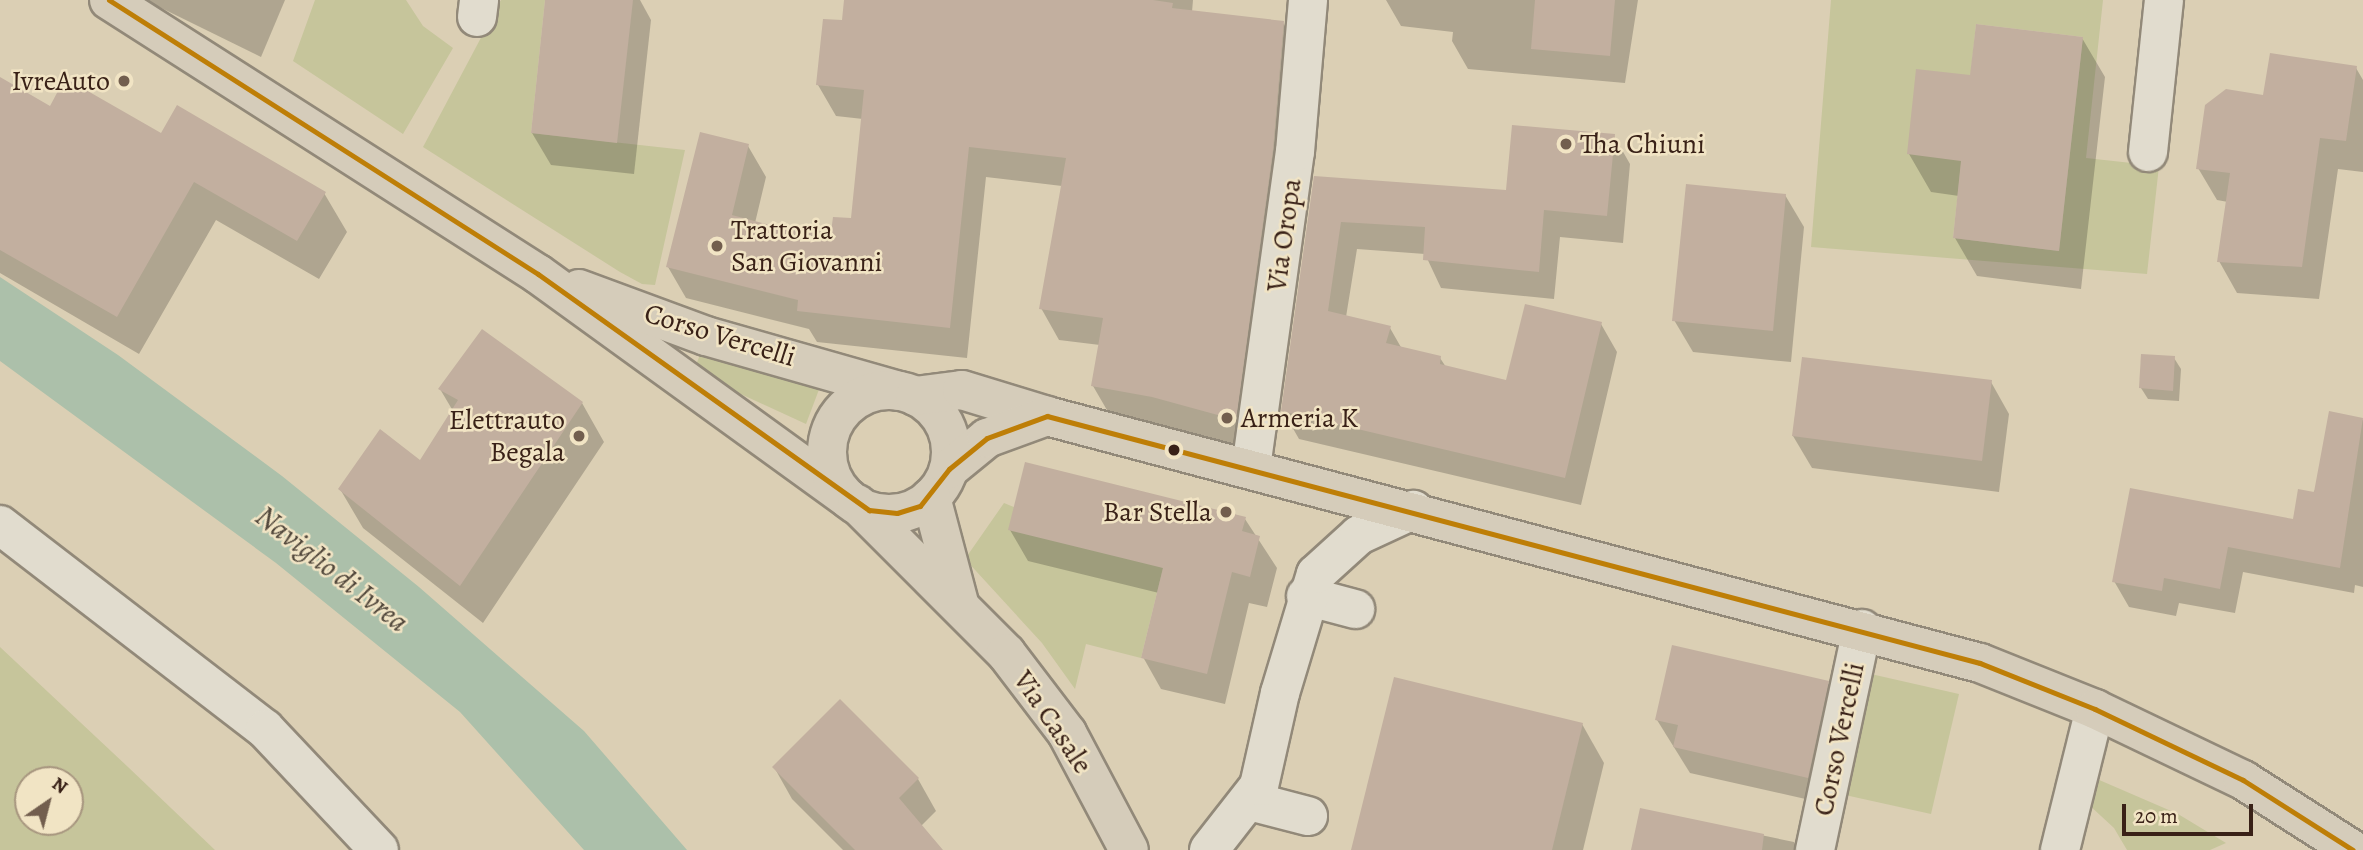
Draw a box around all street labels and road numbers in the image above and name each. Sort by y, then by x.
street label: Via Oropa [1259,176,1309,294]
street label: Corso Vercelli [641,296,799,374]
street label: Corso Vercelli [1806,659,1872,819]
street label: Via Casale [1006,664,1100,780]

